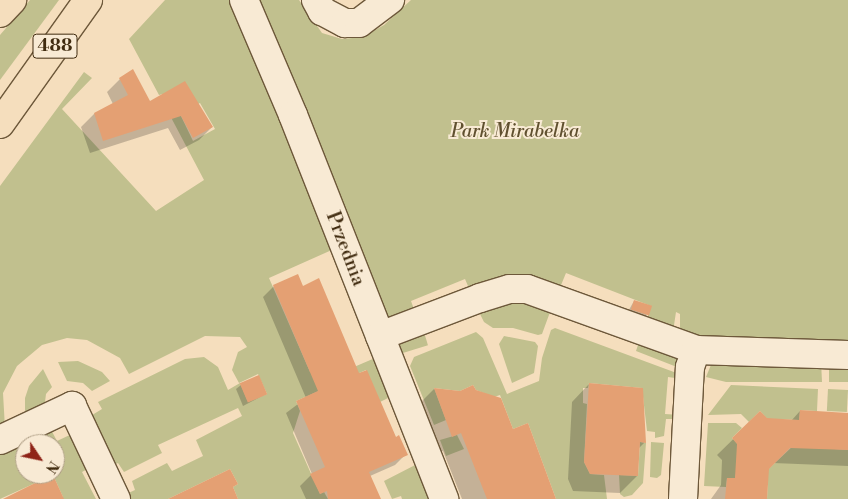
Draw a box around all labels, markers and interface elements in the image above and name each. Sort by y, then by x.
road number: 488 [32,30,78,61]
park label: Park Mirabelka [451,121,579,143]
street label: Przednia [320,209,370,289]
north arrow [15,434,65,484]
text: N [41,457,62,476]

